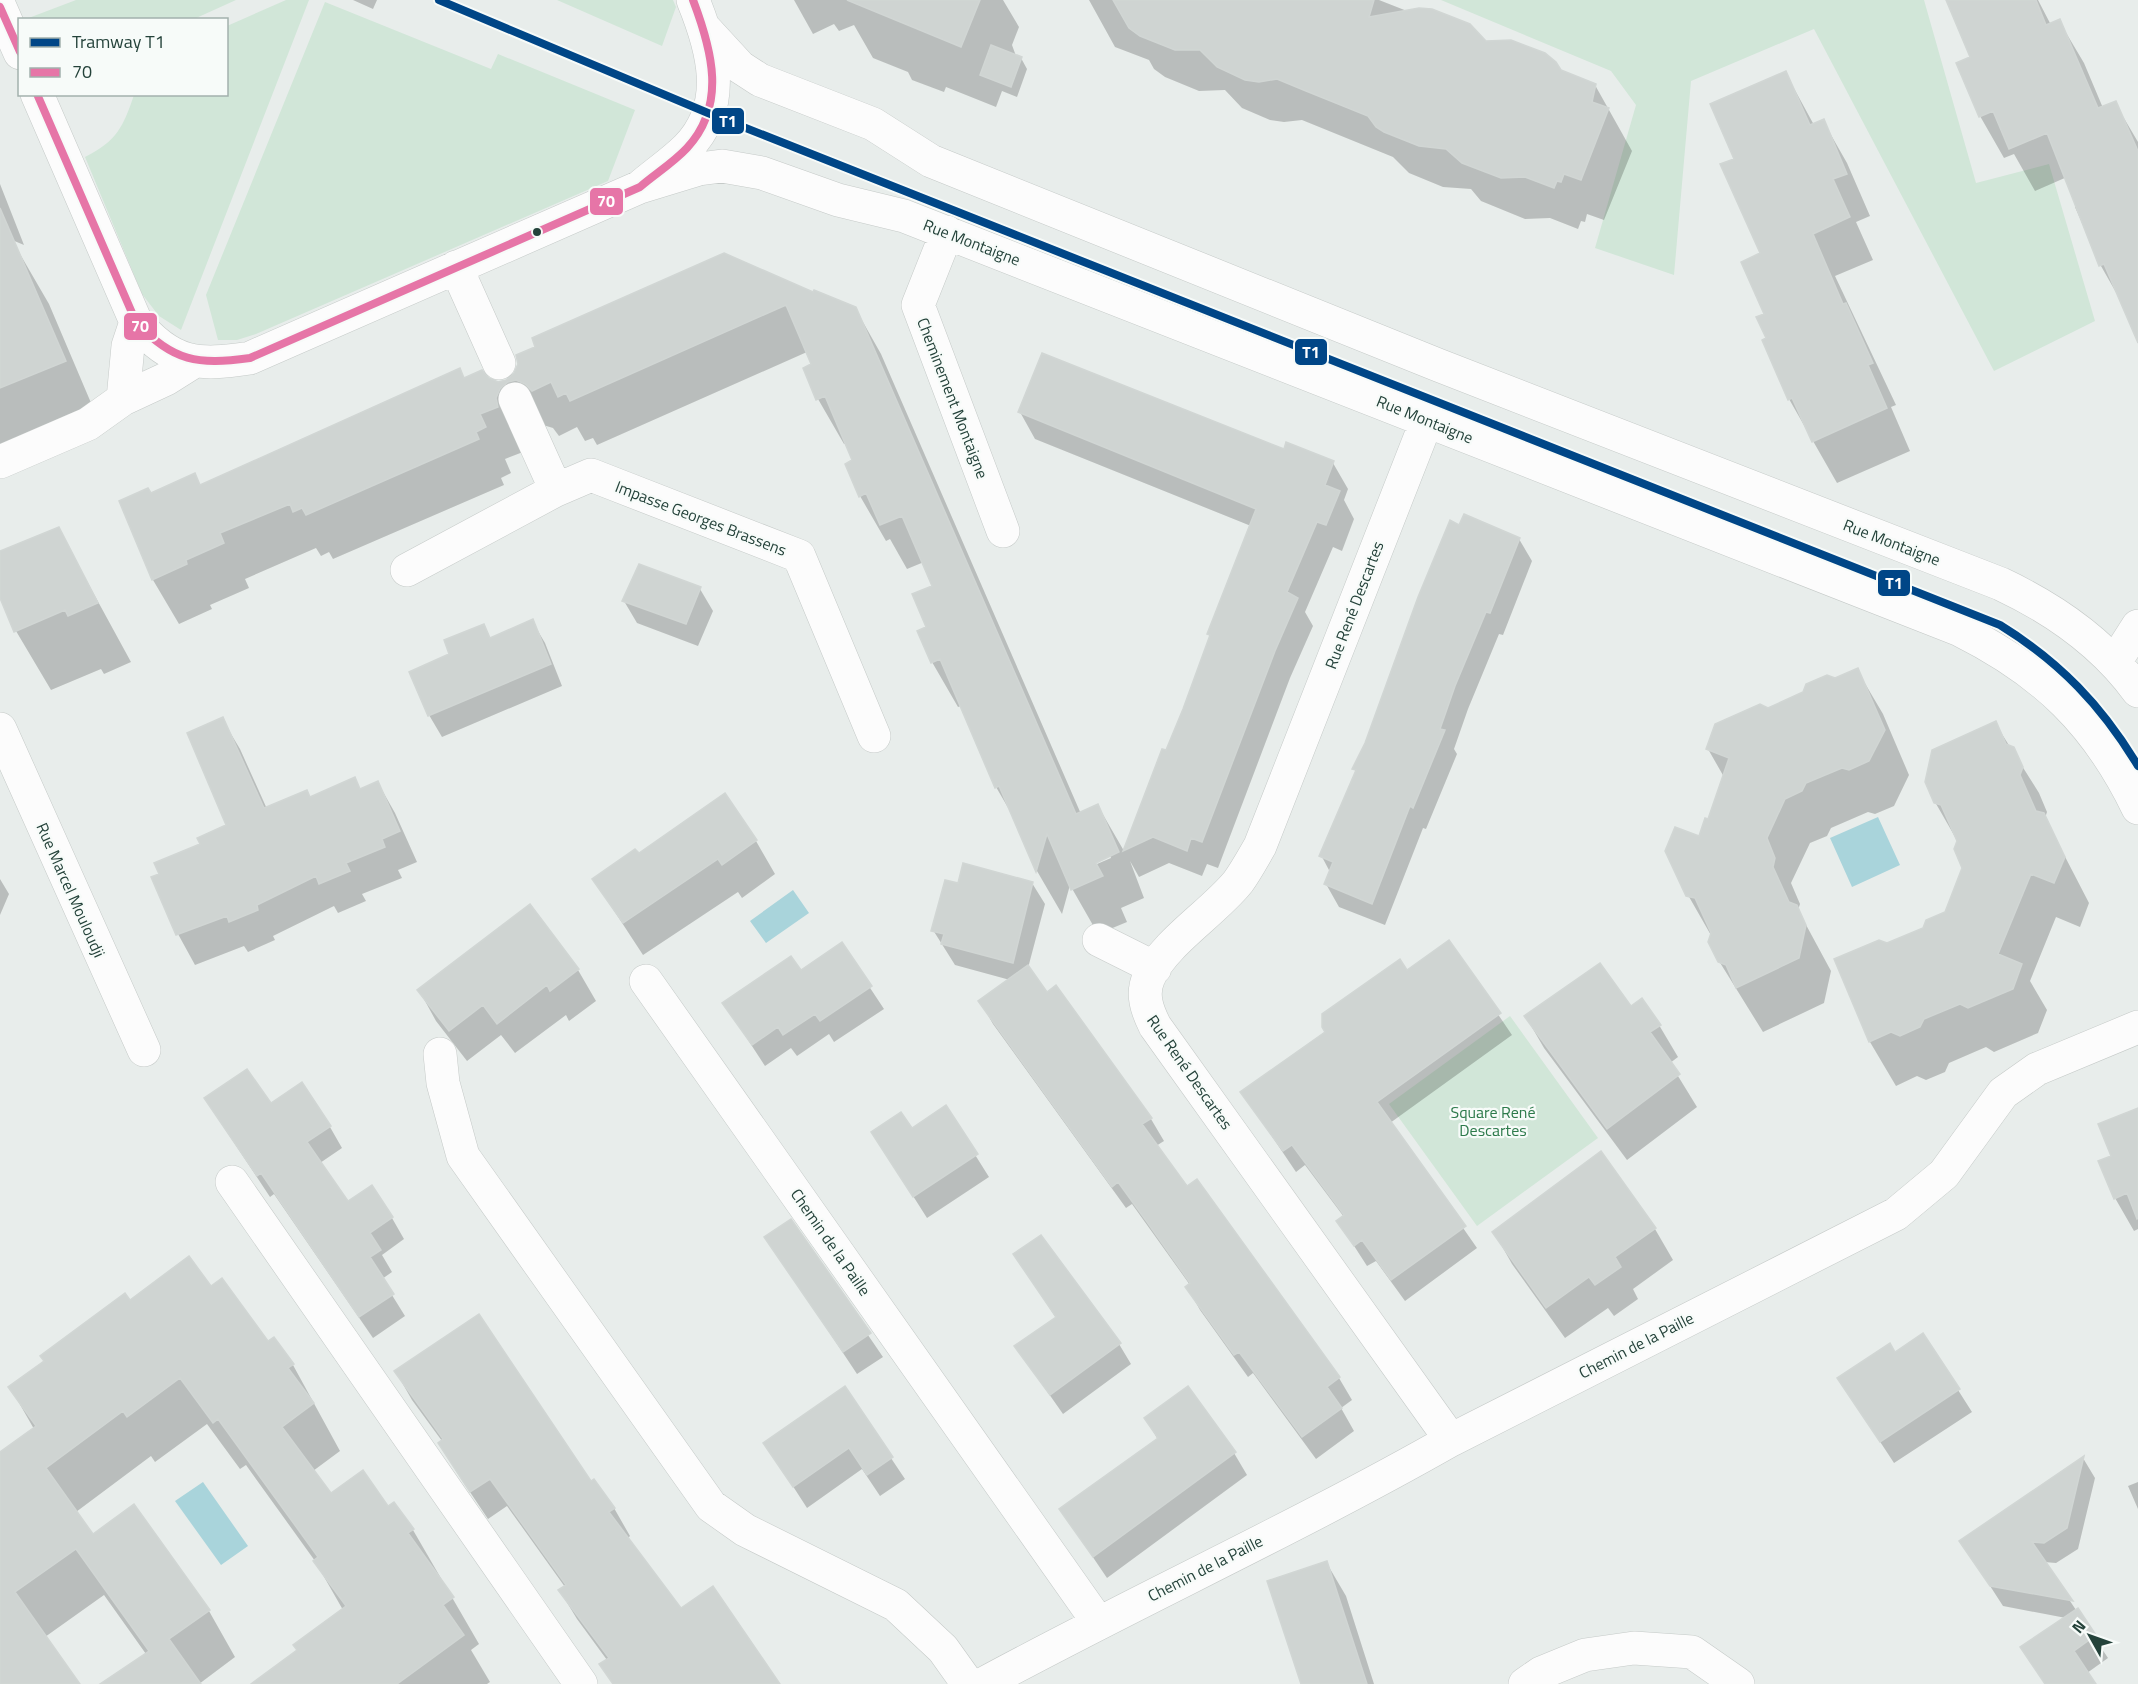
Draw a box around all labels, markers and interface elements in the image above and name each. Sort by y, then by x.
legend [18,18,228,96]
text: Tramway T1 [72,28,165,55]
text: 70 [72,58,92,85]
line badge: T1 [711,107,745,135]
text: T1 [719,109,737,133]
line badge: 70 [589,187,624,216]
text: 70 [597,189,615,213]
street label: Rue Montaigne [920,212,1024,272]
unlabelled marker [531,226,543,238]
line badge: 70 [123,312,158,341]
text: 70 [131,314,149,338]
street label: Cheminement Montaigne [911,314,995,482]
line badge: T1 [1294,338,1328,366]
text: T1 [1302,340,1320,364]
street label: Rue Montaigne [1373,389,1477,449]
street label: Impasse Georges Brassens [612,474,790,562]
street label: Rue Montaigne [1840,512,1944,572]
street label: Rue René Descartes [1319,537,1389,673]
line badge: T1 [1877,569,1911,597]
text: T1 [1885,571,1903,595]
street label: Rue Marcel Mouloudji [30,819,112,961]
street label: Rue René Descartes [1141,1010,1239,1134]
park label: Square René Descartes [1450,1100,1536,1142]
street label: Chemin de la Paille [785,1183,877,1301]
street label: Chemin de la Paille [1574,1306,1698,1384]
street label: Chemin de la Paille [1143,1529,1267,1607]
north arrow [2060,1606,2120,1666]
text: N [2066,1614,2091,1638]

